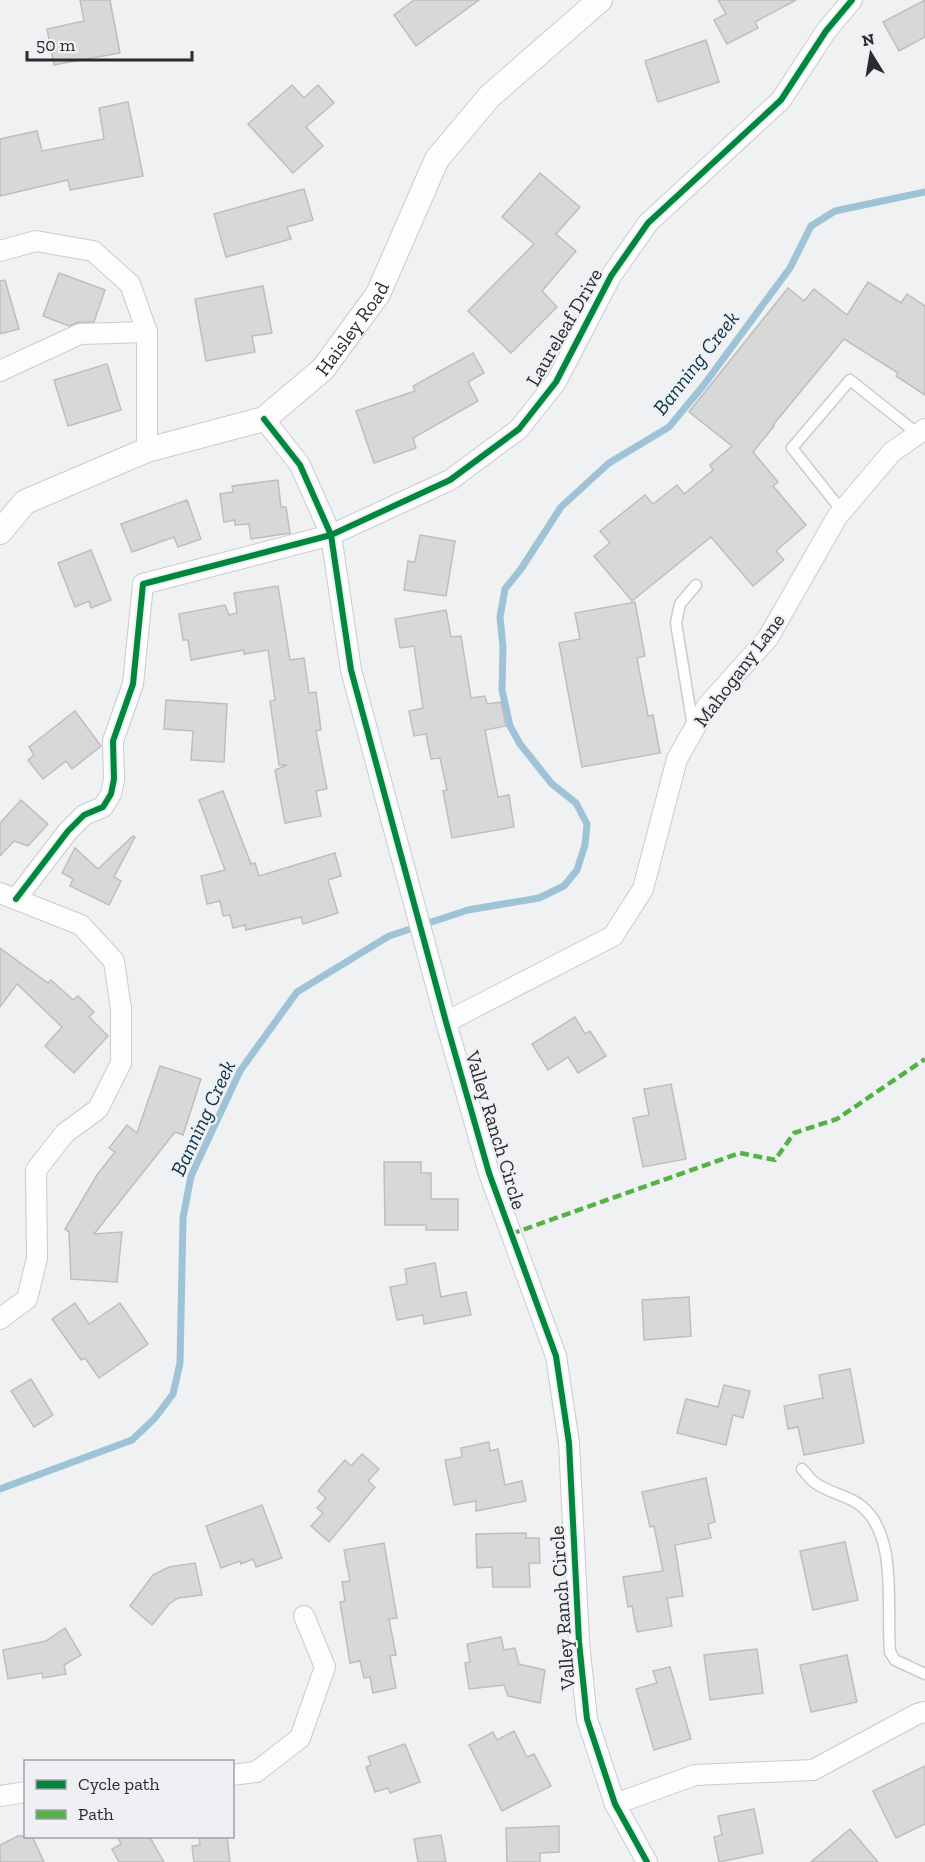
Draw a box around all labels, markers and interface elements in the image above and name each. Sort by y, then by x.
scale bar [27,24,192,62]
north arrow [841,24,901,84]
text: N [860,29,876,50]
text: 50 m [36,34,76,56]
street label: Laureleaf Drive [521,264,607,390]
street label: Haisley Road [310,278,394,380]
water label: Banning Creek [647,306,744,420]
street label: Mahogany Lane [689,609,789,731]
street label: Valley Ranch Circle [460,1047,532,1212]
water label: Banning Creek [165,1056,240,1180]
street label: Valley Ranch Circle [544,1525,580,1692]
legend [24,1760,234,1838]
text: Cycle path [78,1773,160,1795]
text: Path [78,1803,114,1825]

